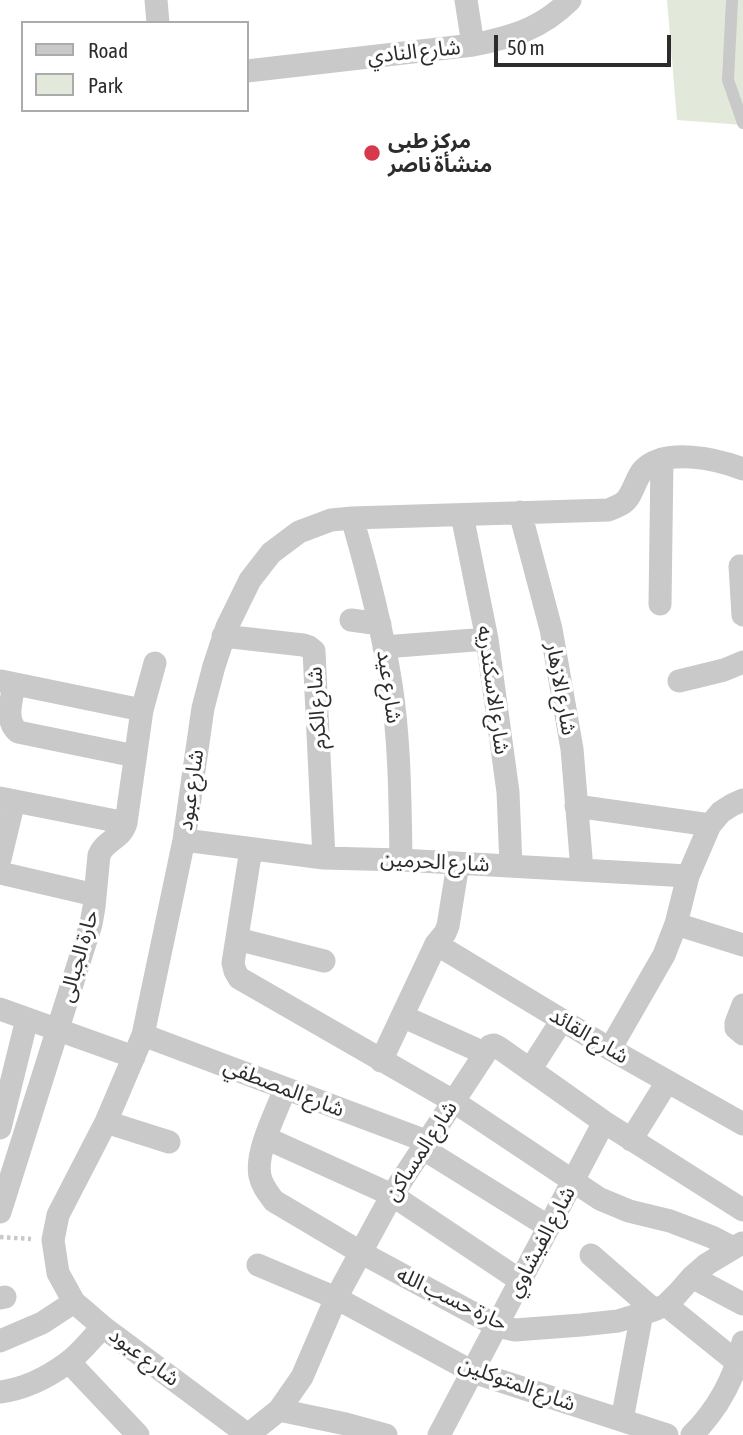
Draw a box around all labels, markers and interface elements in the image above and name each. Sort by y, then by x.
legend [21,21,248,112]
scale bar [498,21,675,65]
street label: شارع النادي [366,35,462,69]
text: 50 m [507,35,545,59]
text: Road [88,38,128,62]
text: Park [88,73,123,97]
place label: مركز طبى منشأة ناصر [388,128,492,178]
marker: مركز طبى منشأة ناصر [362,143,382,163]
street label: شارع الاسكندريه [471,624,515,756]
street label: شارع الازهار [540,641,582,737]
street label: شارع عيد [371,649,407,725]
street label: شارع الكرم [302,666,332,750]
street label: شارع عبود [173,748,209,832]
street label: شارع الحرمين [380,847,490,877]
street label: حارة الجبالى [54,907,104,1005]
street label: شارع القائد [545,1003,633,1069]
street label: شارع المصطفي [220,1053,348,1123]
street label: شارع المساكن [379,1096,463,1206]
street label: شارع الفيشاوي [501,1182,581,1302]
street label: حارة حسب الله [393,1261,511,1337]
street label: شارع عبود [104,1322,184,1392]
street label: شارع المتوكلين [455,1351,579,1417]

